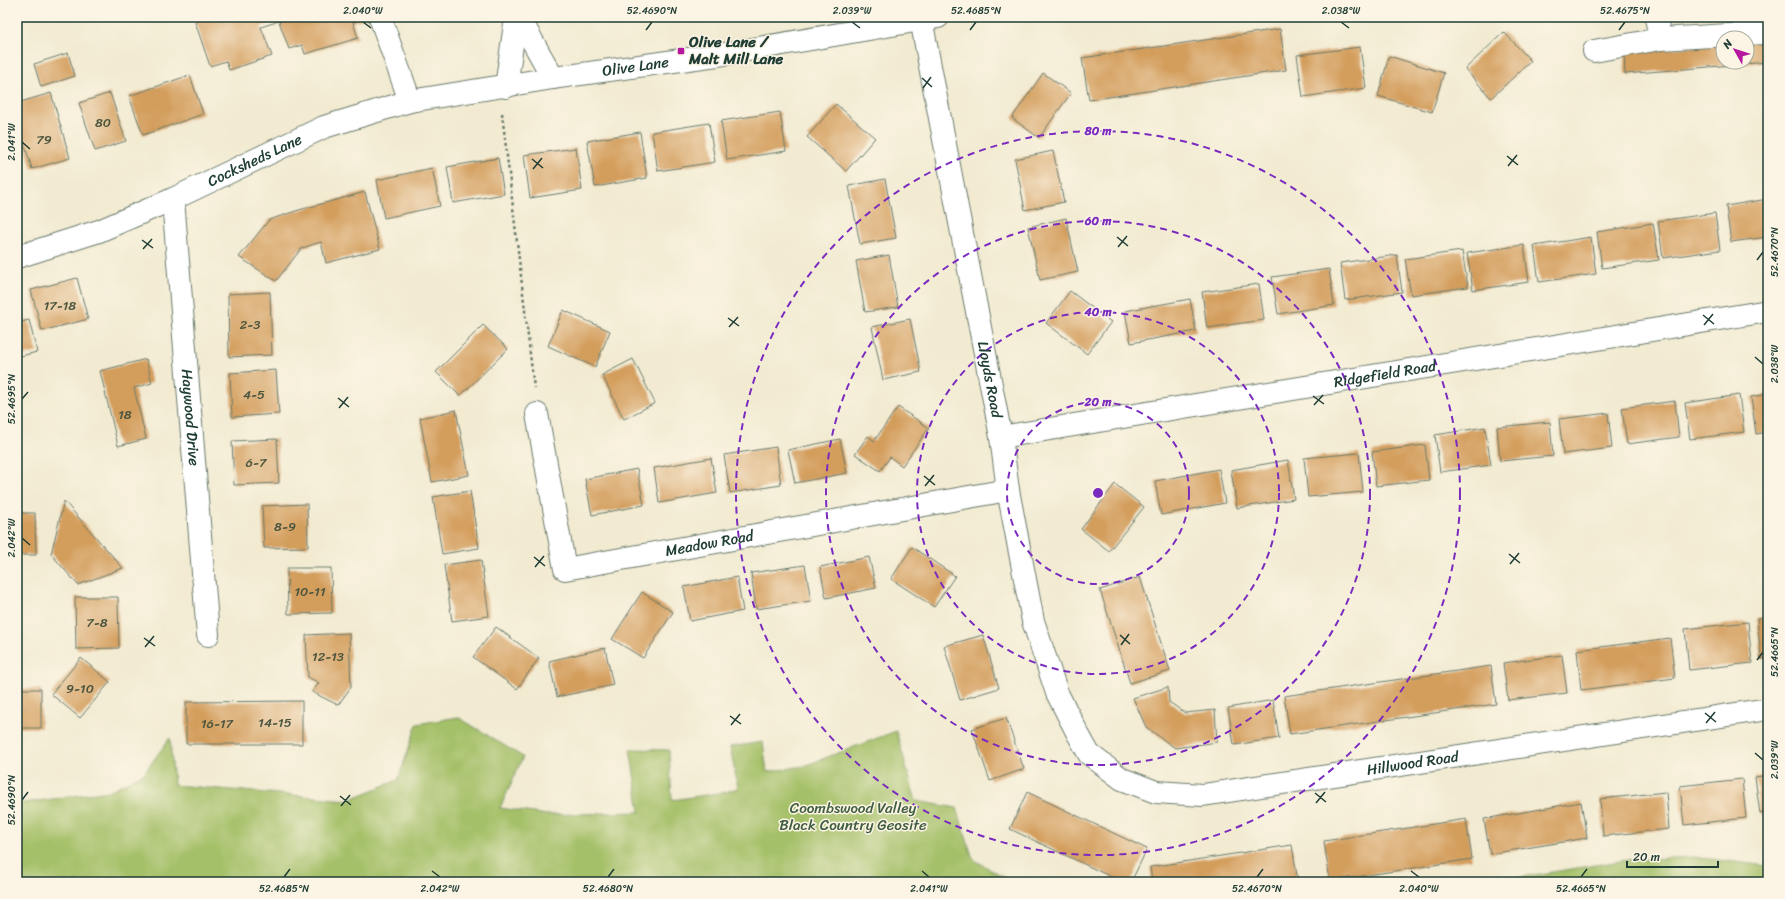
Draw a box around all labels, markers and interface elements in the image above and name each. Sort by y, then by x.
text: 2.040°W [343,2,383,20]
text: 52.4690°N [627,2,677,20]
text: 2.039°W [833,2,872,20]
text: 52.4685°N [951,2,1001,20]
text: 2.038°W [1322,2,1361,20]
text: 52.4675°N [1600,2,1650,20]
place label: Olive Lane / Malt Mill Lane [688,29,783,72]
north arrow [1715,30,1755,70]
text: N [1717,35,1738,54]
marker: Olive Lane / Malt Mill Lane [676,46,686,56]
street label: Olive Lane [601,49,671,84]
house number: 80 [95,111,111,134]
text: 80 m [1083,120,1112,142]
text: 2.041°W [3,123,21,161]
street label: Cocksheds Lane [203,126,307,194]
house number: 79 [36,128,52,151]
text: 60 m [1084,210,1112,232]
text: 52.4670°N [1766,227,1784,277]
house number: 17-18 [44,294,76,317]
text: 40 m [1083,301,1112,323]
house number: 2-3 [240,313,260,336]
street label: Lloyds Road [970,339,1010,421]
text: 2.038°W [1766,344,1784,383]
street label: Ridgefield Road [1332,353,1439,395]
street label: Haywood Drive [174,368,207,467]
text: 52.4695°N [3,374,21,424]
house number: 4-5 [243,383,265,406]
text: 20 m [1084,391,1112,413]
house number: 18 [118,403,132,426]
house number: 6-7 [246,451,268,474]
centre of rings [1091,486,1105,500]
house number: 8-9 [274,515,296,538]
text: 2.042°W [3,518,21,558]
street label: Meadow Road [663,522,757,564]
house number: 10-11 [295,580,326,603]
house number: 7-8 [86,611,108,634]
text: 52.4665°N [1766,627,1784,677]
house number: 12-13 [312,645,344,668]
house number: 9-10 [66,677,94,700]
house number: 14-15 [258,711,292,734]
house number: 16-17 [201,712,235,735]
text: 2.039°W [1766,740,1784,779]
street label: Hillwood Road [1365,743,1461,783]
text: 52.4690°N [3,775,21,825]
park label: Coombswood Valley Black Country Geosite [779,795,927,838]
scale bar [1627,843,1718,869]
text: 20 m [1633,846,1660,868]
text: 52.4685°N [259,880,309,898]
text: 2.042°W [420,880,460,898]
text: 52.4680°N [583,880,633,898]
text: 2.041°W [910,880,948,898]
text: 52.4670°N [1232,880,1282,898]
text: 2.040°W [1399,880,1439,898]
text: 52.4665°N [1556,880,1606,898]

